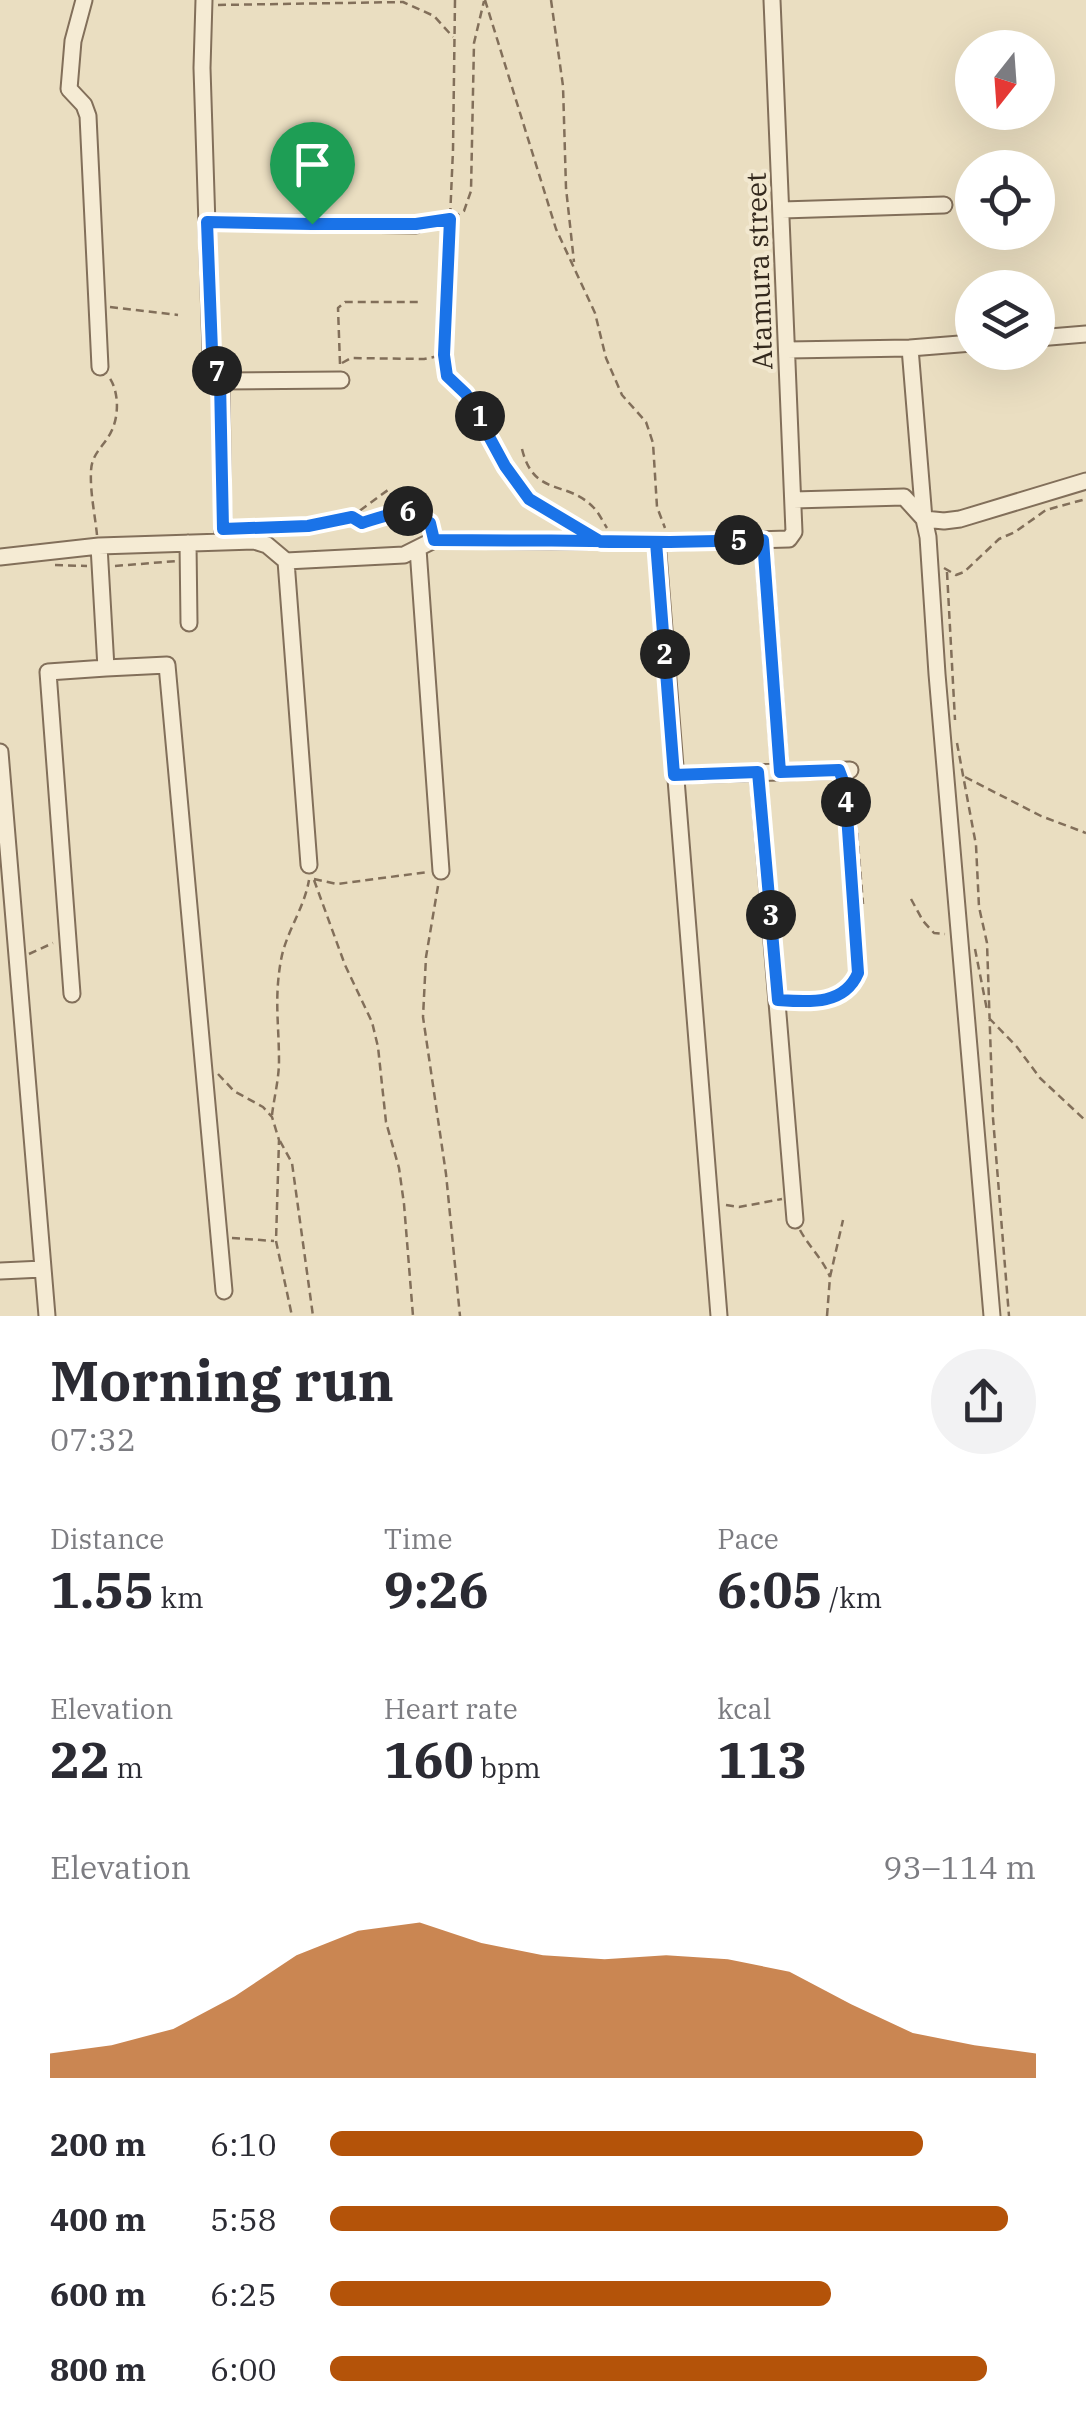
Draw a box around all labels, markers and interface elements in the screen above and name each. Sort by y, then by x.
north arrow [955,30,1055,130]
map controls [955,30,1055,370]
pin [270,122,355,225]
icon: arrive [285,137,340,192]
button: locate [955,150,1055,250]
street label: Atamura street [737,171,780,371]
button: layers [955,270,1055,370]
pin: 7 [192,346,242,396]
text: 7 [209,352,225,389]
pin: 1 [455,391,505,441]
text: 1 [472,397,488,434]
pin: 6 [383,486,433,536]
text: 6 [400,492,416,529]
pin: 5 [714,515,764,565]
text: 5 [731,521,747,558]
pin: 2 [640,629,690,679]
text: 2 [657,635,673,672]
pin: 4 [821,777,871,827]
text: 4 [838,783,854,820]
pin: 3 [746,890,796,940]
text: 3 [763,896,779,933]
text: Morning run [50,1345,394,1416]
button: share [931,1349,1036,1454]
text: 07:32 [50,1418,136,1460]
text: Distance [50,1520,164,1557]
text: Time [384,1520,452,1557]
text: Pace [717,1520,779,1557]
text: 1.55 [50,1557,154,1622]
text: 9:26 [384,1557,489,1622]
text: 6:05 [717,1557,822,1622]
text: km [154,1579,204,1616]
text: /km [822,1579,882,1616]
text: Elevation [50,1690,173,1727]
text: Heart rate [384,1690,518,1727]
text: kcal [717,1690,771,1727]
text: 22 [50,1727,110,1792]
text: 160 [384,1727,474,1792]
text: 113 [717,1727,807,1792]
text: m [110,1749,143,1786]
text: bpm [474,1749,541,1786]
text: Elevation [50,1846,191,1888]
text: 93–114 m [883,1846,1036,1888]
text: 200 m [50,2123,146,2165]
text: 6:10 [210,2123,277,2165]
text: 400 m [50,2198,146,2240]
text: 5:58 [210,2198,277,2240]
text: 600 m [50,2273,146,2315]
text: 6:25 [210,2273,277,2315]
text: 800 m [50,2348,146,2390]
text: 6:00 [210,2348,277,2390]

